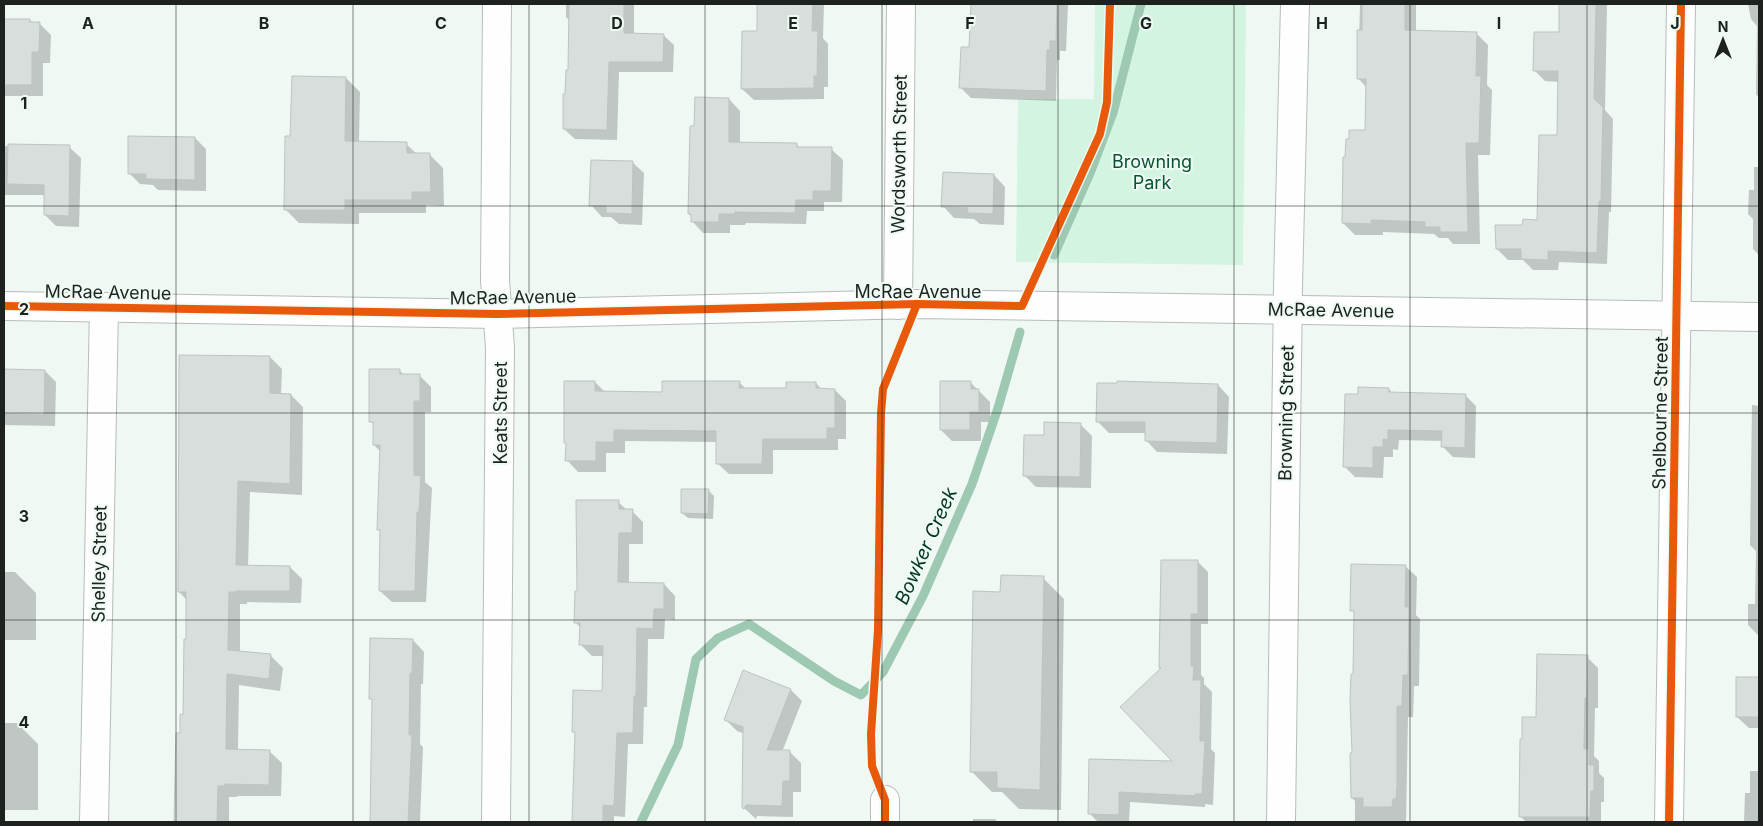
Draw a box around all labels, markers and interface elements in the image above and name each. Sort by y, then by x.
text: A [82,13,94,33]
text: B [259,13,269,33]
text: C [435,13,447,33]
text: D [611,13,623,33]
text: E [788,13,798,33]
text: F [965,13,975,33]
text: G [1140,13,1152,33]
text: H [1316,13,1328,33]
text: I [1497,13,1501,33]
text: J [1670,13,1680,33]
north arrow [1698,15,1748,65]
text: N [1718,18,1728,35]
street label: Wordsworth Street [887,74,911,234]
text: 1 [21,93,27,113]
park label: Browning Park [1112,151,1192,193]
street label: McRae Avenue [44,280,172,304]
street label: McRae Avenue [855,281,981,302]
street label: McRae Avenue [449,285,577,309]
street label: McRae Avenue [1267,298,1395,322]
text: 2 [19,299,29,319]
street label: Shelbourne Street [1648,336,1672,490]
street label: Browning Street [1274,345,1298,481]
street label: Keats Street [490,361,511,465]
water label: Bowker Creek [890,483,962,608]
street label: Shelley Street [87,505,111,623]
text: 3 [19,506,29,526]
text: 4 [19,712,30,732]

